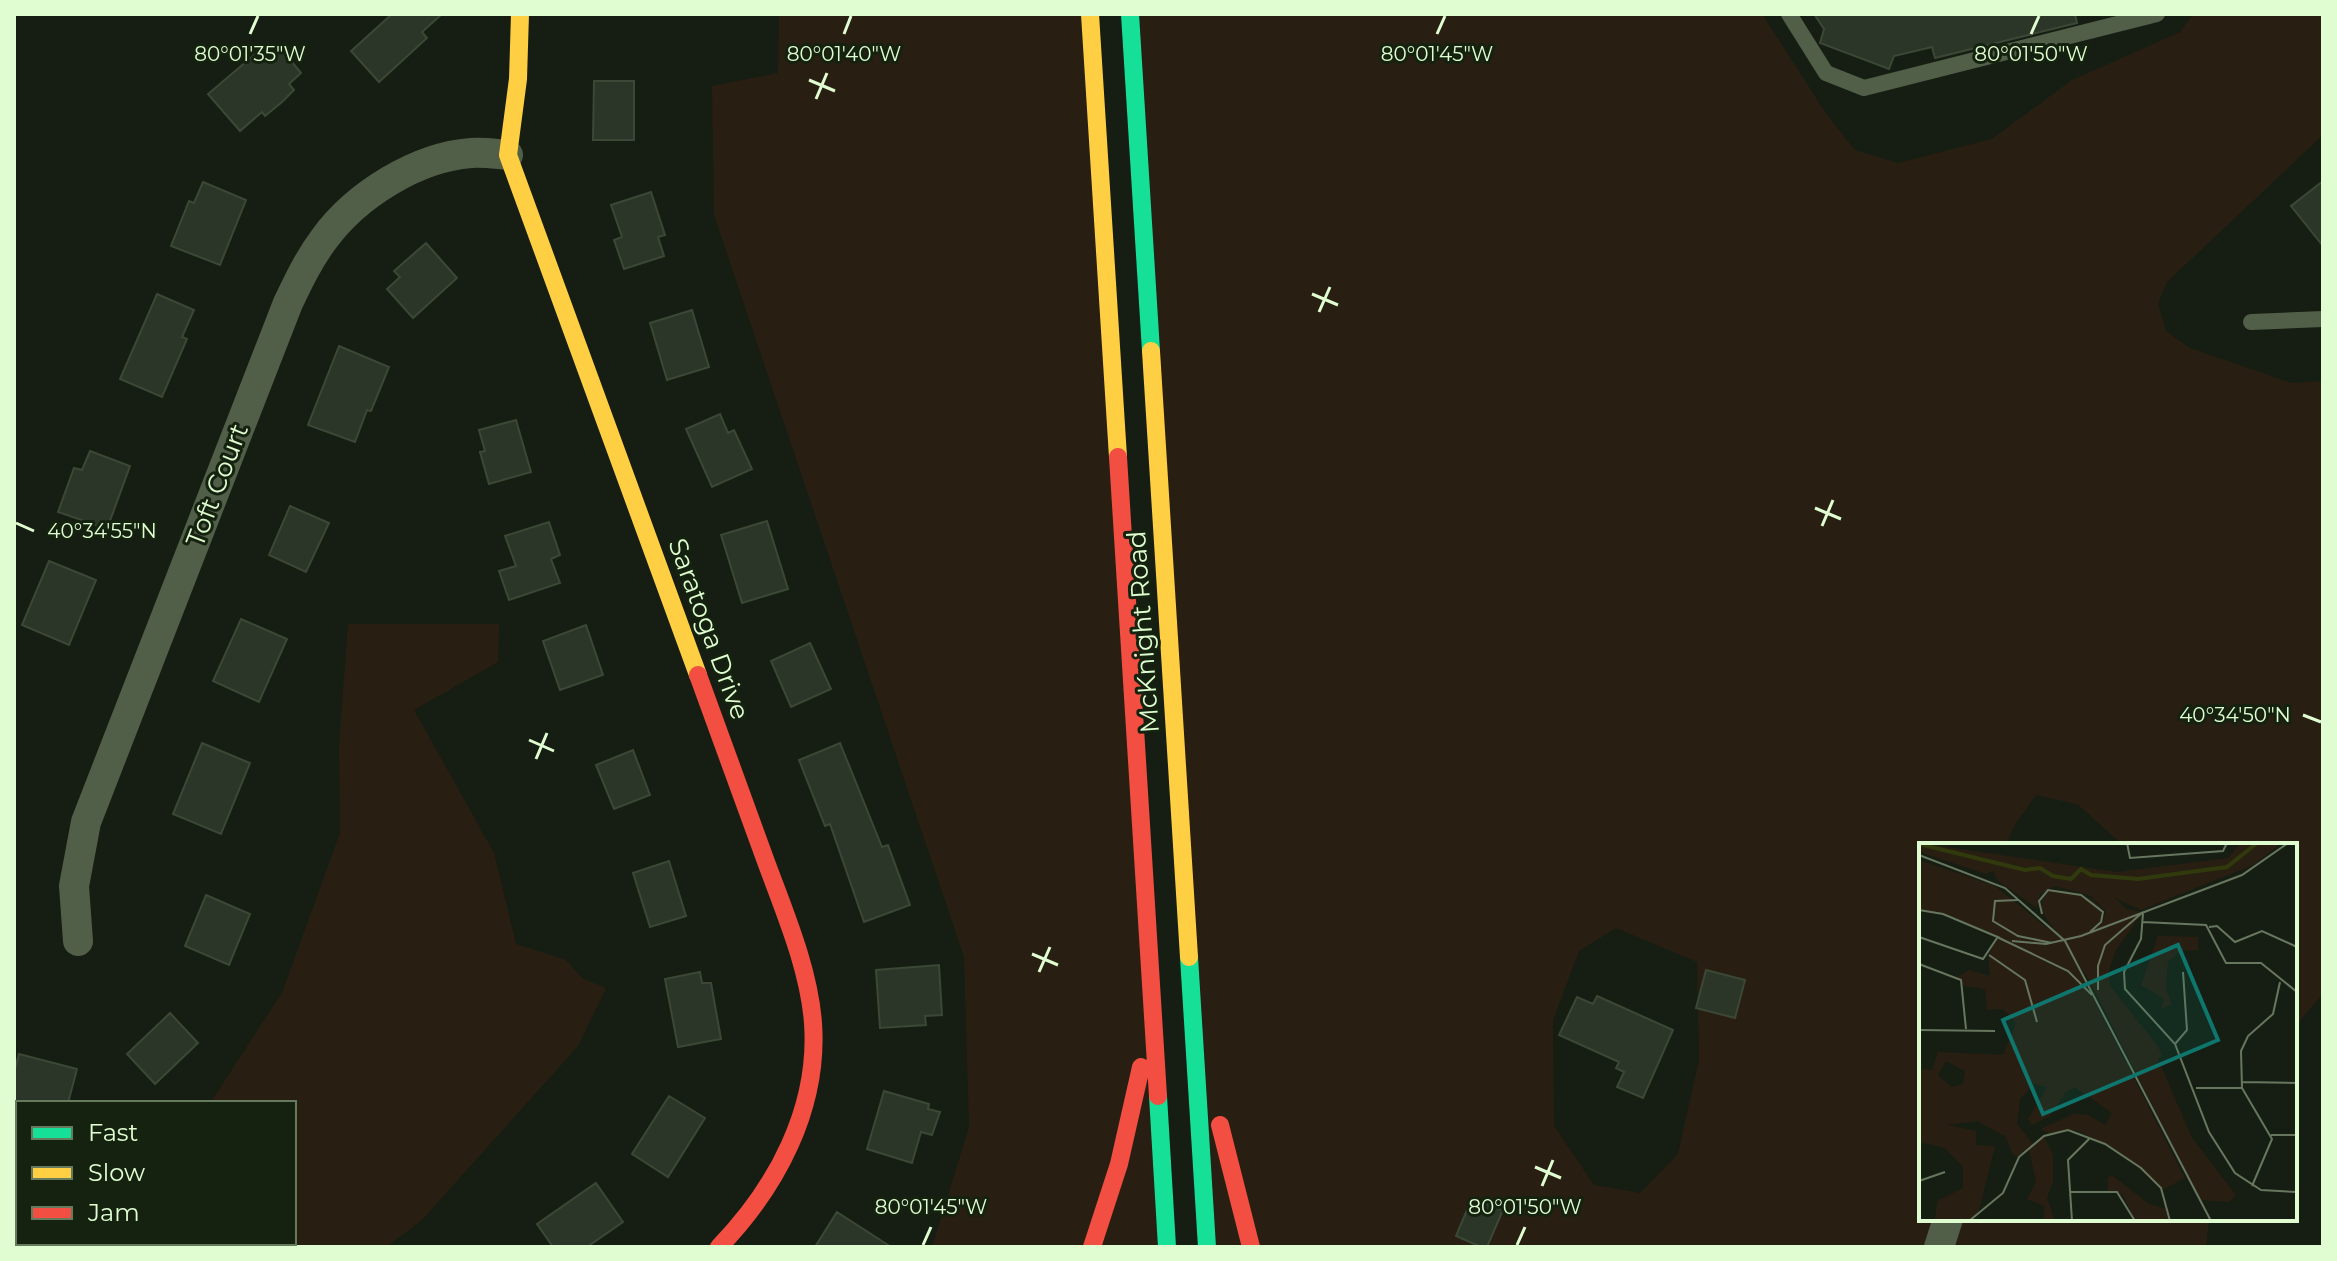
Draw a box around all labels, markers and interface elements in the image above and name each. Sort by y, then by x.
text: 80°01'35"W [194,42,306,66]
text: 80°01'40"W [787,42,901,66]
text: 80°01'45"W [1381,42,1493,66]
text: 80°01'50"W [1974,42,2088,66]
street label: Toft Court [179,419,255,551]
text: 40°34'55"N [47,519,157,543]
street label: McKnight Road [1120,530,1166,734]
street label: Saratoga Drive [661,534,757,724]
text: 40°34'50"N [2179,703,2291,727]
inset map [1919,843,2297,1221]
legend [16,1101,296,1245]
text: Fast [88,1118,139,1147]
text: Slow [88,1158,145,1187]
text: 80°01'45"W [875,1195,987,1219]
text: 80°01'50"W [1468,1195,1582,1219]
text: Jam [87,1198,140,1227]

